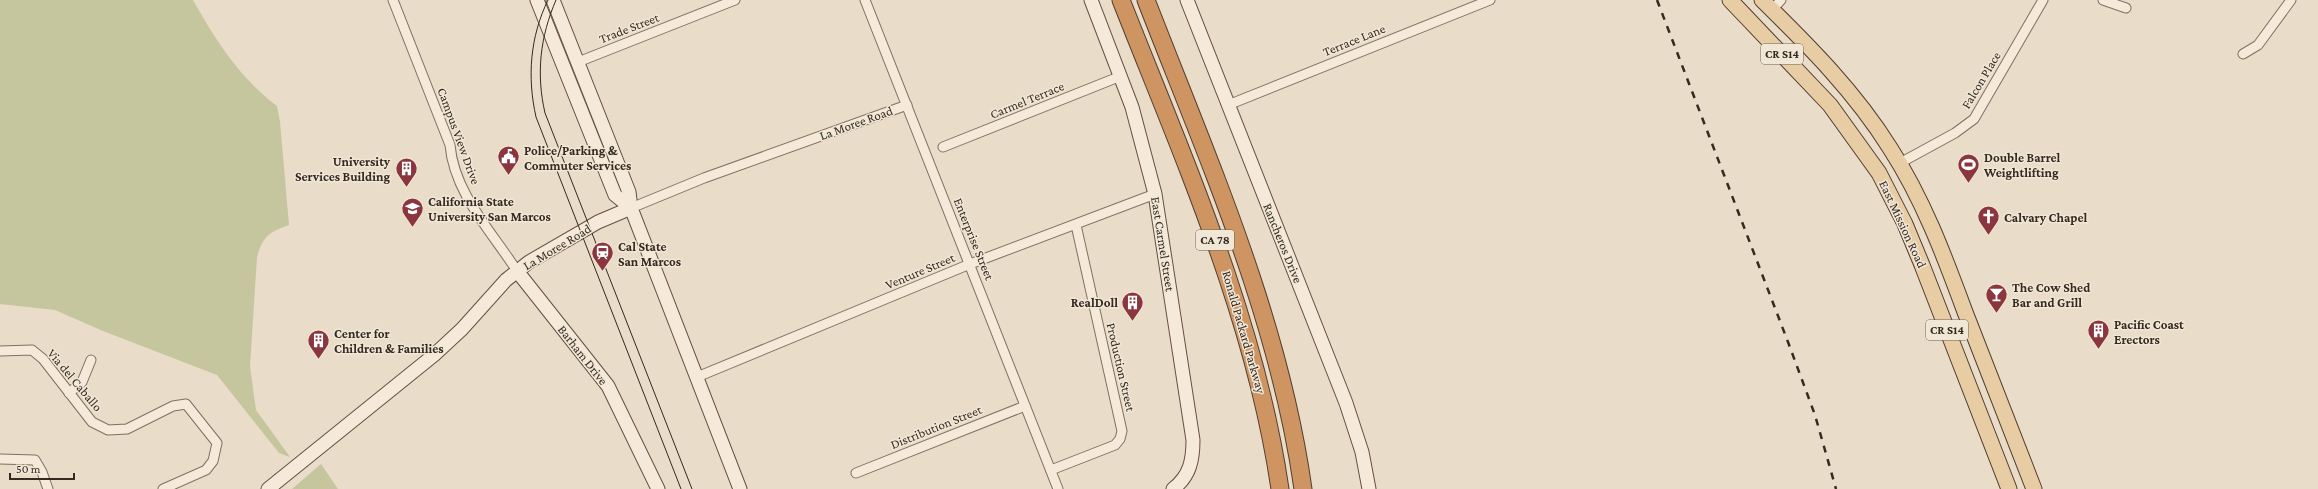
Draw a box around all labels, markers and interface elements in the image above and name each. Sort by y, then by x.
street label: Trade Street [597,9,662,46]
street label: Terrace Lane [1321,21,1388,59]
road number: CR S14 [1761,44,1803,64]
street label: Falcon Place [1958,49,2004,111]
street label: Carmel Terrace [988,78,1067,122]
street label: Campus View Drive [435,86,484,187]
street label: La Moree Road [817,103,895,143]
place label: Police/Parking & Commuter Services [524,143,631,173]
public building icon: Police/Parking & Commuter Services [495,144,521,177]
place label: Double Barrel Weightlifting [1983,150,2061,180]
sports icon: Double Barrel Weightlifting [1955,151,1981,184]
place label: University Services Building [295,154,391,184]
building icon: University Services Building [393,155,419,188]
street label: East Mission Road [1876,178,1930,270]
place label: California State University San Marcos [428,194,551,224]
school or university icon: California State University San Marcos [400,195,426,228]
street label: Enterprise Street [951,196,998,283]
street label: East Carmel Street [1148,196,1178,293]
street label: Rancheros Drive [1260,201,1306,285]
church icon: Calvary Chapel [1975,204,2001,237]
place label: Calvary Chapel [2004,210,2087,225]
street label: La Moree Road [520,221,594,273]
road number: CA 78 [1196,230,1234,250]
place label: Cal State San Marcos [618,239,681,269]
station icon: Cal State San Marcos [589,240,615,273]
street label: Venture Street [883,249,957,292]
street label: Ronald Packard Parkway [1219,269,1269,396]
place label: The Cow Shed Bar and Grill [2012,280,2090,310]
bar icon: The Cow Shed Bar and Grill [1984,281,2010,314]
building icon: RealDoll [1120,289,1146,322]
place label: RealDoll [1071,295,1118,310]
place label: Pacific Coast Erectors [2114,317,2184,347]
building icon: Pacific Coast Erectors [2086,318,2112,351]
road number: CR S14 [1926,320,1968,340]
street label: Production Street [1104,321,1139,413]
street label: Barham Drive [555,322,611,388]
place label: Center for Children & Families [334,326,444,356]
building icon: Center for Children & Families [306,327,332,360]
street label: Via del Caballo [44,346,106,414]
street label: Distribution Street [888,402,984,452]
scale bar [10,455,74,481]
text: 50 m [16,462,41,476]

